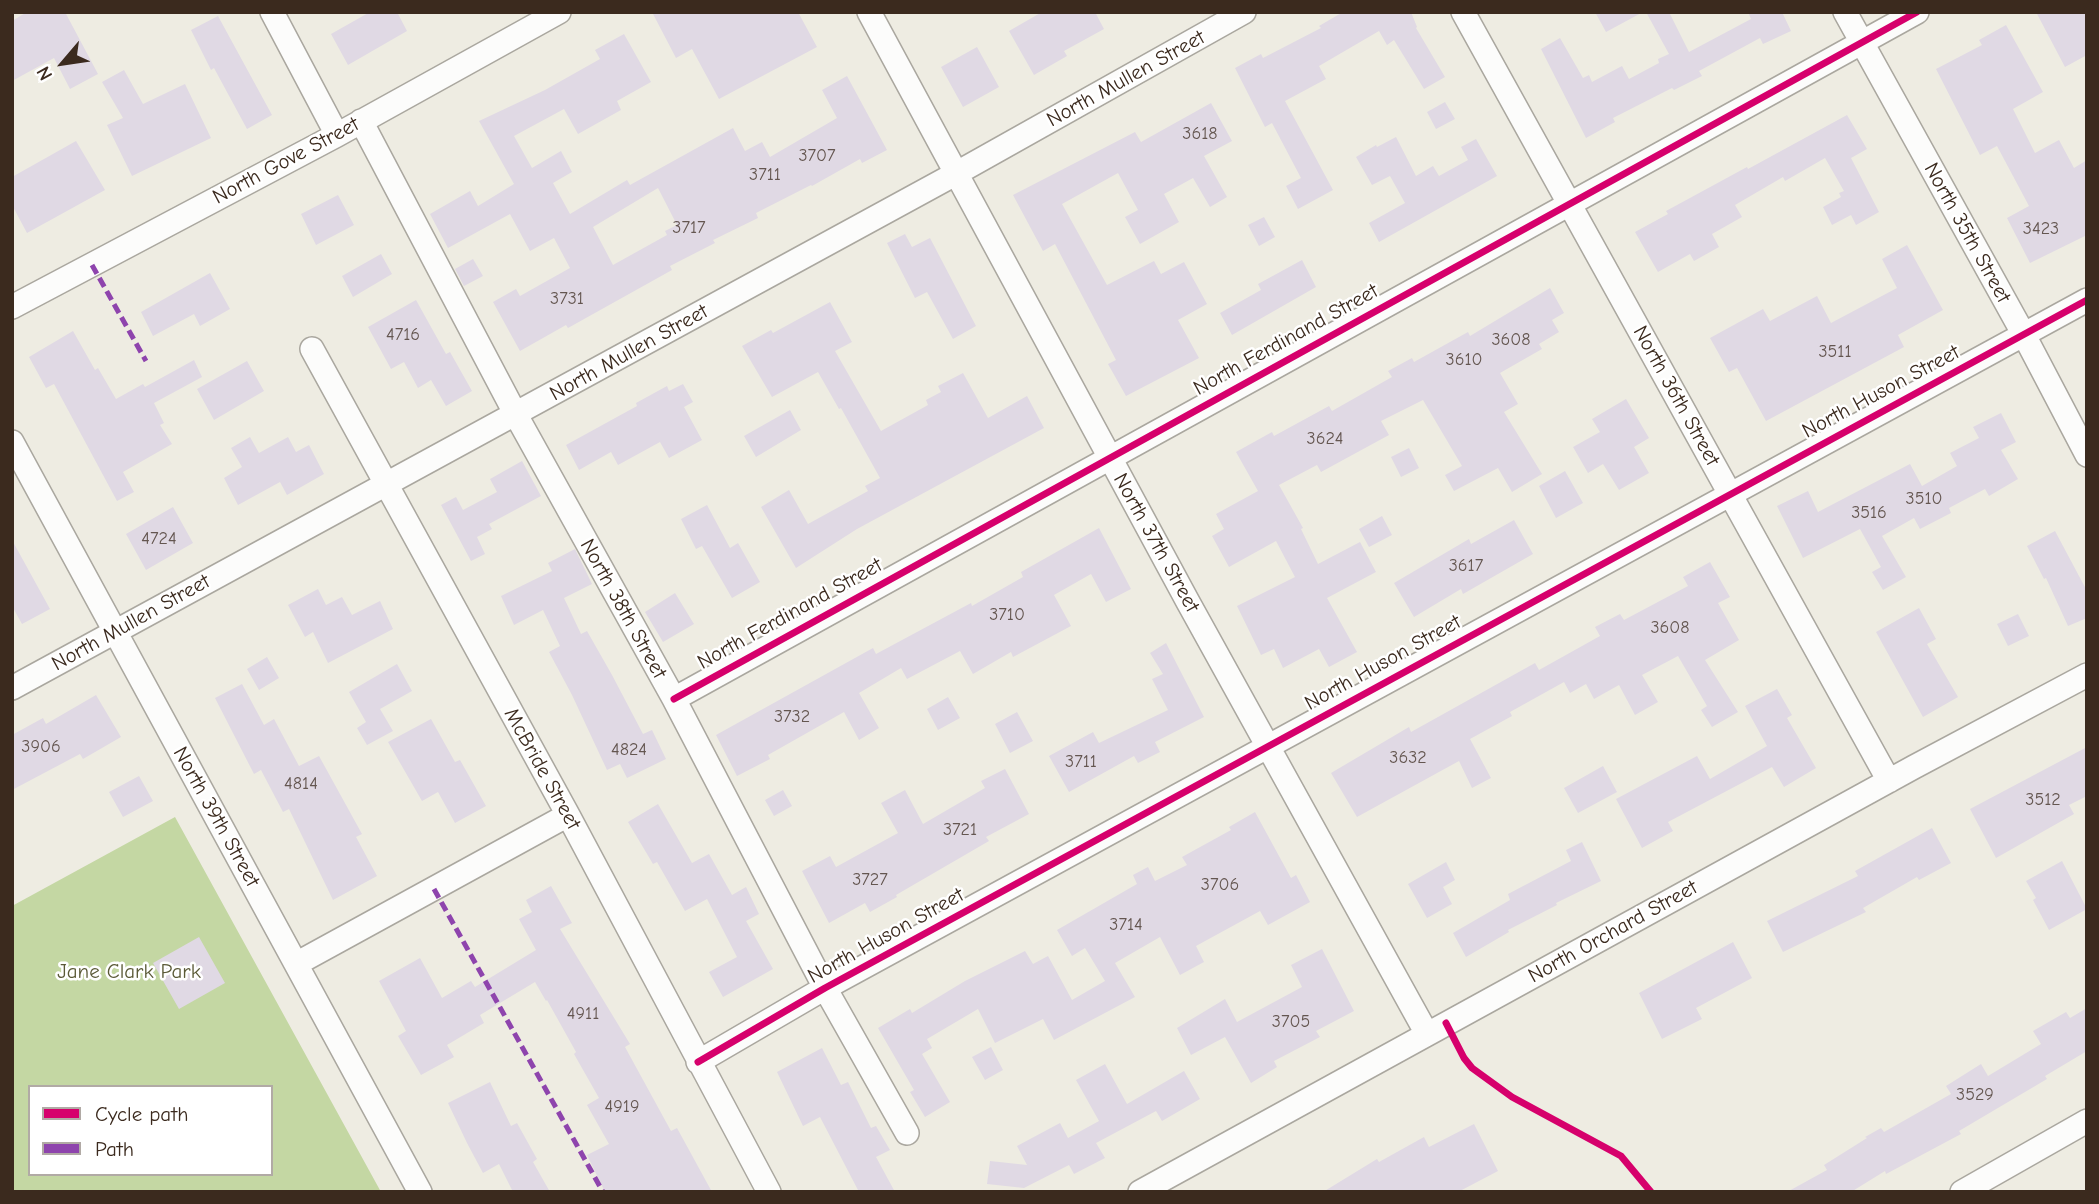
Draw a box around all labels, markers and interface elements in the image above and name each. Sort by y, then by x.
street label: North Mullen Street [1043,25,1209,133]
north arrow [28,28,98,98]
text: N [32,62,57,84]
street label: North Gove Street [209,112,363,210]
house number: 3618 [1182,123,1218,145]
house number: 3707 [798,145,836,167]
street label: North 35th Street [1918,158,2016,308]
house number: 3711 [749,164,781,186]
house number: 3717 [672,217,706,239]
house number: 3423 [2023,218,2059,240]
street label: North Ferdinand Street [1189,279,1383,401]
house number: 3731 [550,288,584,310]
street label: North Mullen Street [546,299,712,407]
street label: North 36th Street [1627,321,1725,471]
house number: 4716 [386,324,420,346]
house number: 3608 [1491,329,1531,351]
street label: North Huson Street [1798,340,1964,444]
house number: 3511 [1818,341,1852,363]
house number: 3610 [1446,349,1482,371]
house number: 3624 [1307,428,1343,450]
street label: North 37th Street [1107,469,1205,617]
house number: 3510 [1906,488,1942,510]
house number: 3516 [1851,502,1887,524]
house number: 4724 [141,528,177,550]
street label: North 38th Street [574,535,672,683]
street label: North Ferdinand Street [693,553,887,675]
house number: 3617 [1449,555,1483,577]
street label: North Mullen Street [48,569,214,677]
house number: 3710 [989,604,1025,626]
street label: North Huson Street [1301,610,1465,716]
house number: 3608 [1650,617,1690,639]
street label: McBride Street [498,704,586,834]
house number: 3732 [774,706,810,728]
house number: 3906 [21,736,61,758]
house number: 4824 [611,739,647,761]
street label: North 39th Street [167,743,265,891]
house number: 3632 [1389,747,1427,769]
house number: 3711 [1065,751,1097,773]
house number: 4814 [284,773,318,795]
house number: 3512 [2025,789,2061,811]
house number: 3721 [943,819,977,841]
house number: 3727 [852,869,888,891]
house number: 3706 [1201,874,1239,896]
street label: North Orchard Street [1524,875,1702,989]
street label: North Huson Street [804,883,968,989]
house number: 3714 [1109,914,1143,936]
park label: Jane Clark Park [57,959,201,985]
house number: 4911 [567,1003,599,1025]
house number: 3705 [1272,1011,1310,1033]
house number: 3529 [1956,1084,1994,1106]
legend [28,1085,273,1176]
house number: 4919 [605,1096,639,1118]
text: Cycle path [95,1102,188,1126]
text: Path [95,1137,134,1161]

